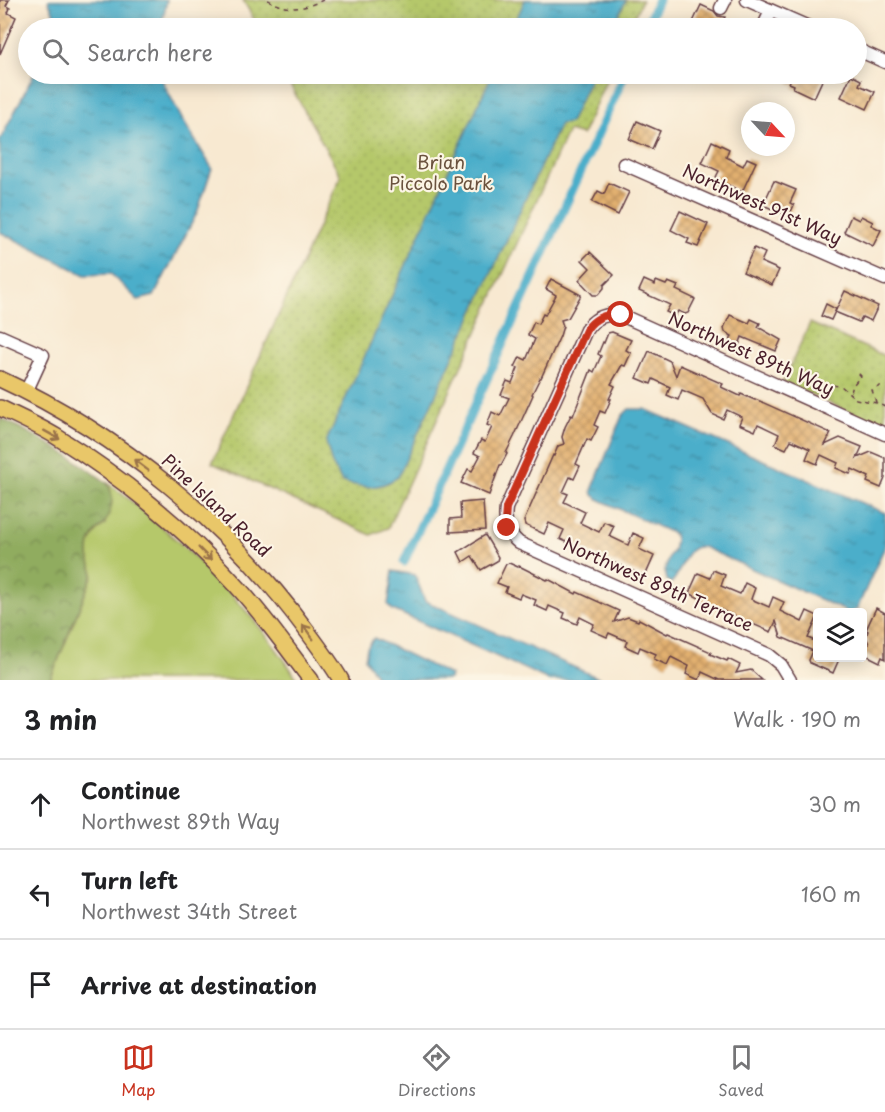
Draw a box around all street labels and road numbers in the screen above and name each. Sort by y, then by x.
street label: Northwest 91st Way [679,156,847,251]
street label: Northwest 89th Way [664,304,839,401]
street label: Pine Island Road [156,447,278,563]
street label: Northwest 89th Terrace [559,530,758,638]

